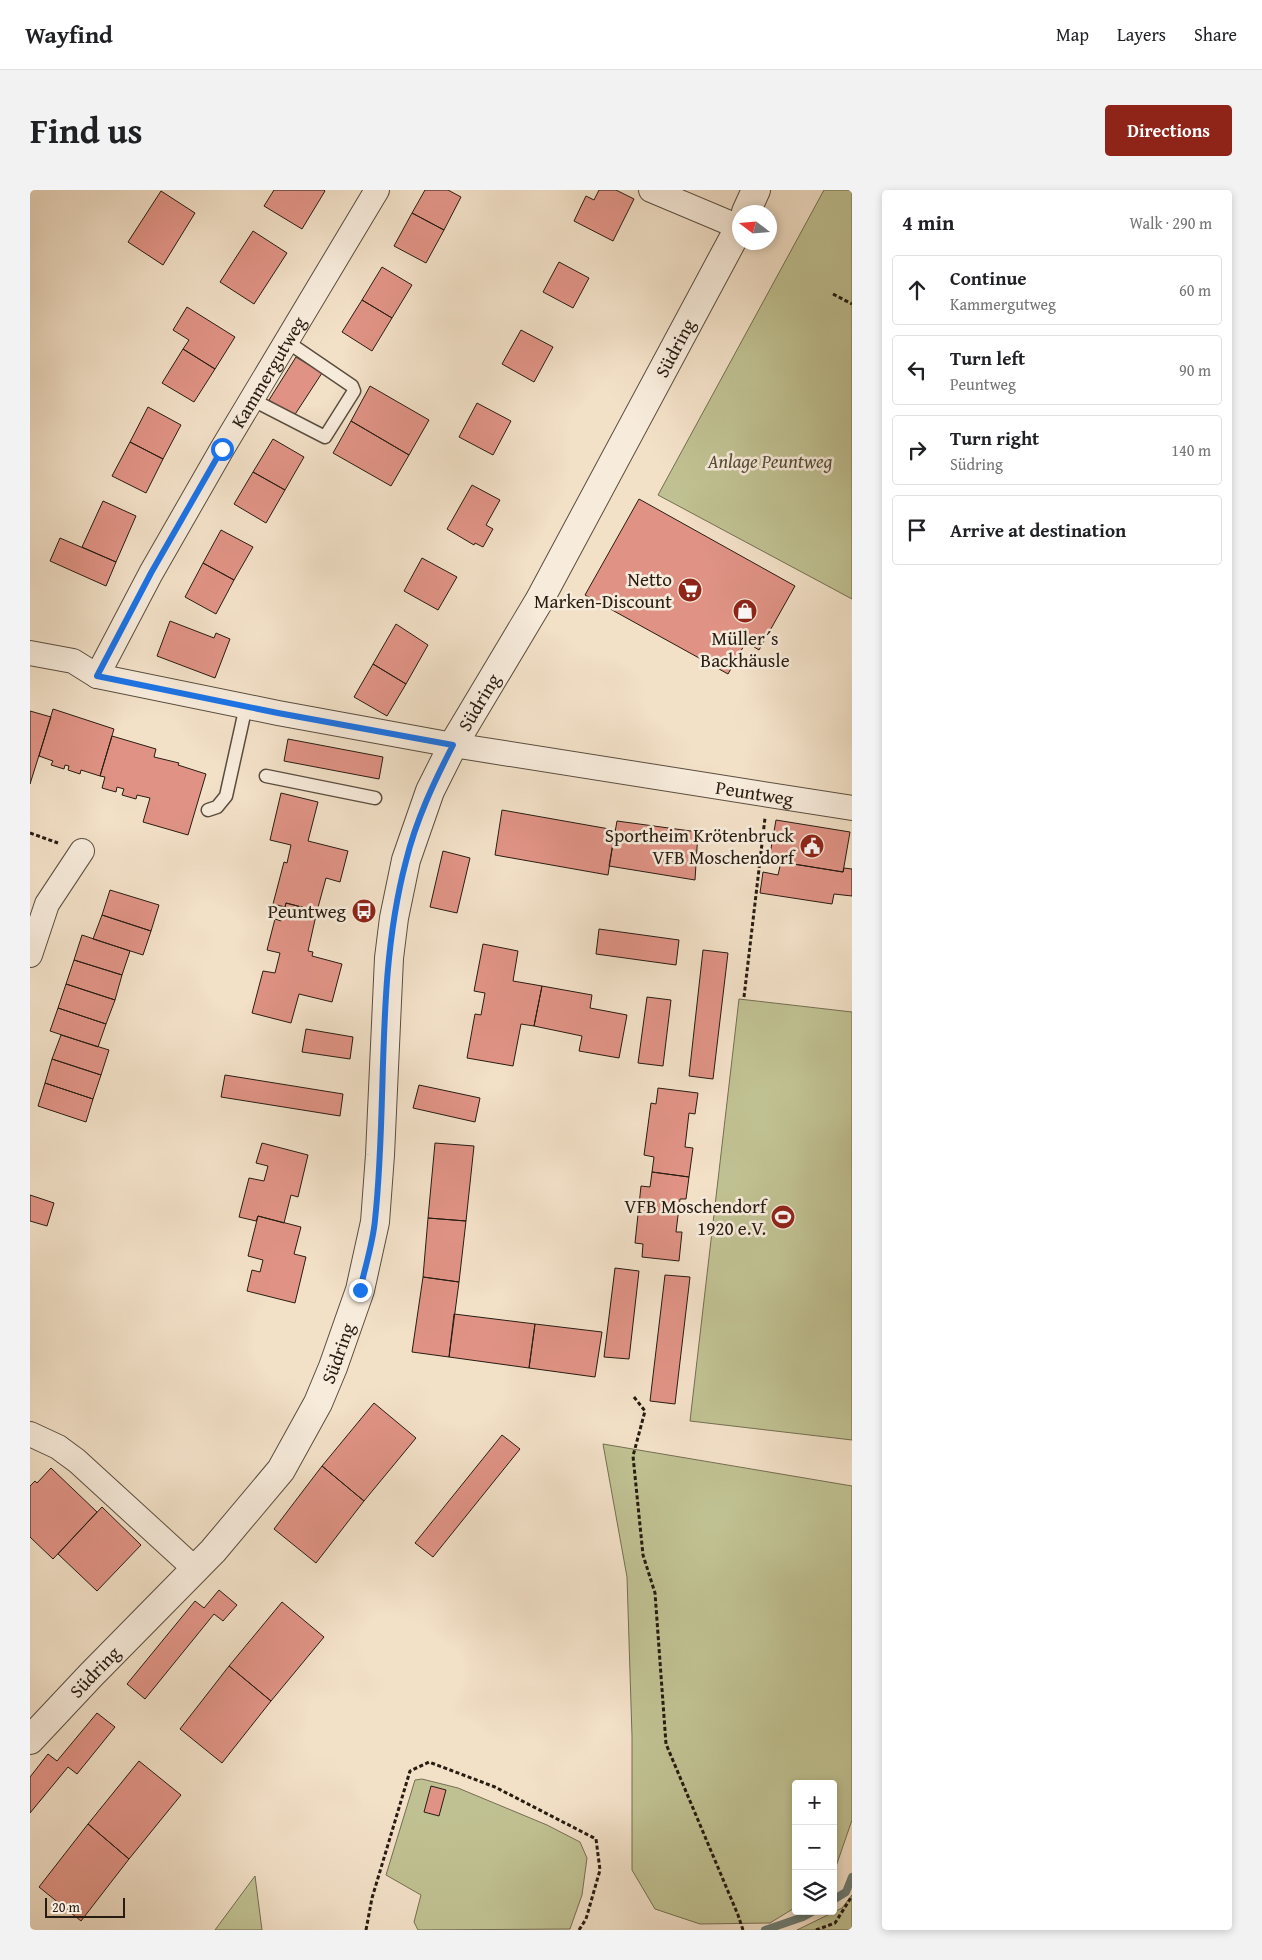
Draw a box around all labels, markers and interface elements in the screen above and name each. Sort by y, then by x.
text: Wayfind [25,17,113,52]
text: Map [1056,21,1089,48]
text: Layers [1117,21,1166,48]
text: Share [1194,21,1237,48]
text: Find us [30,105,143,156]
button: Directions [1105,105,1232,156]
north arrow [732,205,777,250]
text: 4 min [902,207,954,238]
text: Walk · 290 m [1129,211,1212,235]
text: Continue [950,264,1027,292]
icon: ahead [903,276,931,304]
text: 60 m [1179,278,1211,302]
text: Kammergutweg [950,292,1056,316]
street label: Kammergutweg [224,310,313,433]
street label: Südring [647,313,702,382]
text: Turn left [950,344,1025,372]
icon: left [903,356,931,384]
text: 90 m [1179,358,1211,382]
text: Peuntweg [950,372,1016,396]
text: Turn right [950,424,1039,452]
icon: right [903,436,931,464]
route start [211,438,234,461]
text: 140 m [1171,438,1211,462]
park label: Anlage Peuntweg [707,447,833,475]
text: Südring [950,452,1003,476]
icon: arrive [903,516,931,544]
text: Arrive at destination [950,516,1126,544]
place label: Netto Marken-Discount [534,565,672,615]
supermarket icon: Netto Marken-Discount [677,577,703,603]
shop icon: Müller´s Backhäusle [732,598,758,624]
place label: Müller´s Backhäusle [700,624,790,674]
street label: Südring [450,667,507,736]
street label: Peuntweg [714,773,796,813]
place label: Sportheim Krötenbruck VFB Moschendorf [605,821,796,871]
public building icon: Sportheim Krötenbruck VFB Moschendorf [799,833,825,859]
place label: Peuntweg [268,897,347,925]
bus stop icon: Peuntweg [351,898,377,924]
place label: VFB Moschendorf 1920 e.V. [624,1192,768,1242]
sports icon: VFB Moschendorf 1920 e.V. [770,1204,796,1230]
route end [349,1279,372,1302]
street label: Südring [314,1318,362,1388]
street label: Südring [63,1639,127,1704]
map controls [792,1780,837,1915]
button: + [792,1780,837,1825]
button: − [792,1825,837,1870]
button: layers [792,1870,837,1915]
scale bar [45,1895,125,1918]
text: 20 m [52,1897,80,1917]

